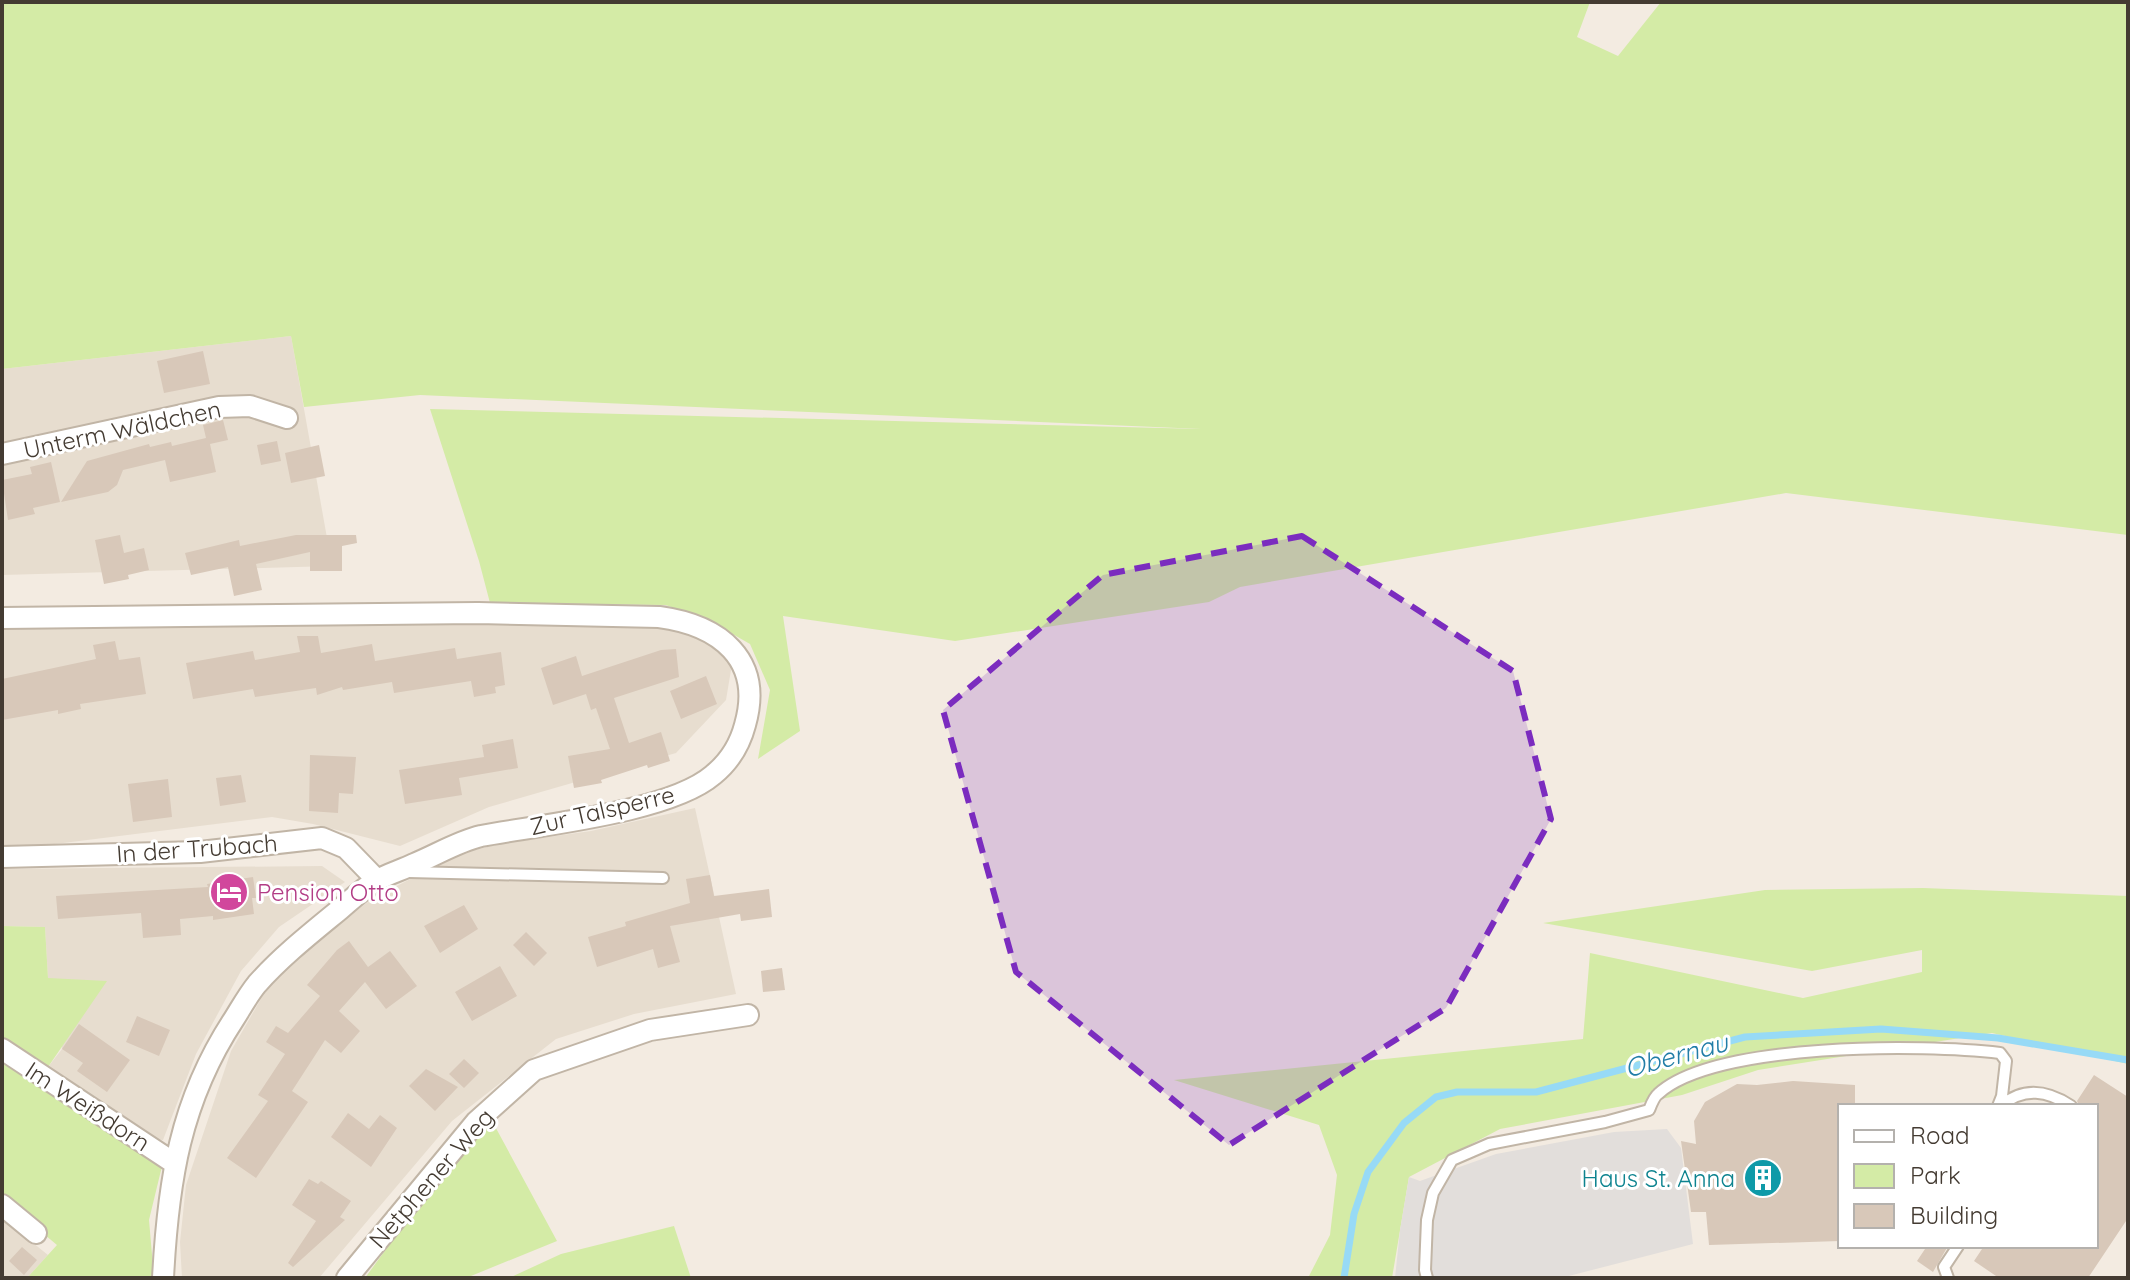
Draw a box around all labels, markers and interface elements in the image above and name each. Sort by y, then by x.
street label: Unterm Wäldchen [21,393,223,465]
street label: Zur Talsperre [527,779,677,841]
street label: In der Trubach [115,827,279,869]
hotel icon: Pension Otto [208,871,250,913]
place label: Pension Otto [257,877,399,907]
water label: Obernau [1621,1025,1732,1085]
street label: Im Weißdorn [20,1055,156,1157]
street label: Netphener Weg [362,1102,500,1254]
legend [1838,1104,2098,1248]
text: Road [1910,1120,1970,1150]
building icon: Haus St. Anna [1742,1157,1784,1199]
text: Park [1910,1160,1961,1190]
place label: Haus St. Anna [1582,1163,1735,1193]
text: Building [1910,1200,1998,1230]

